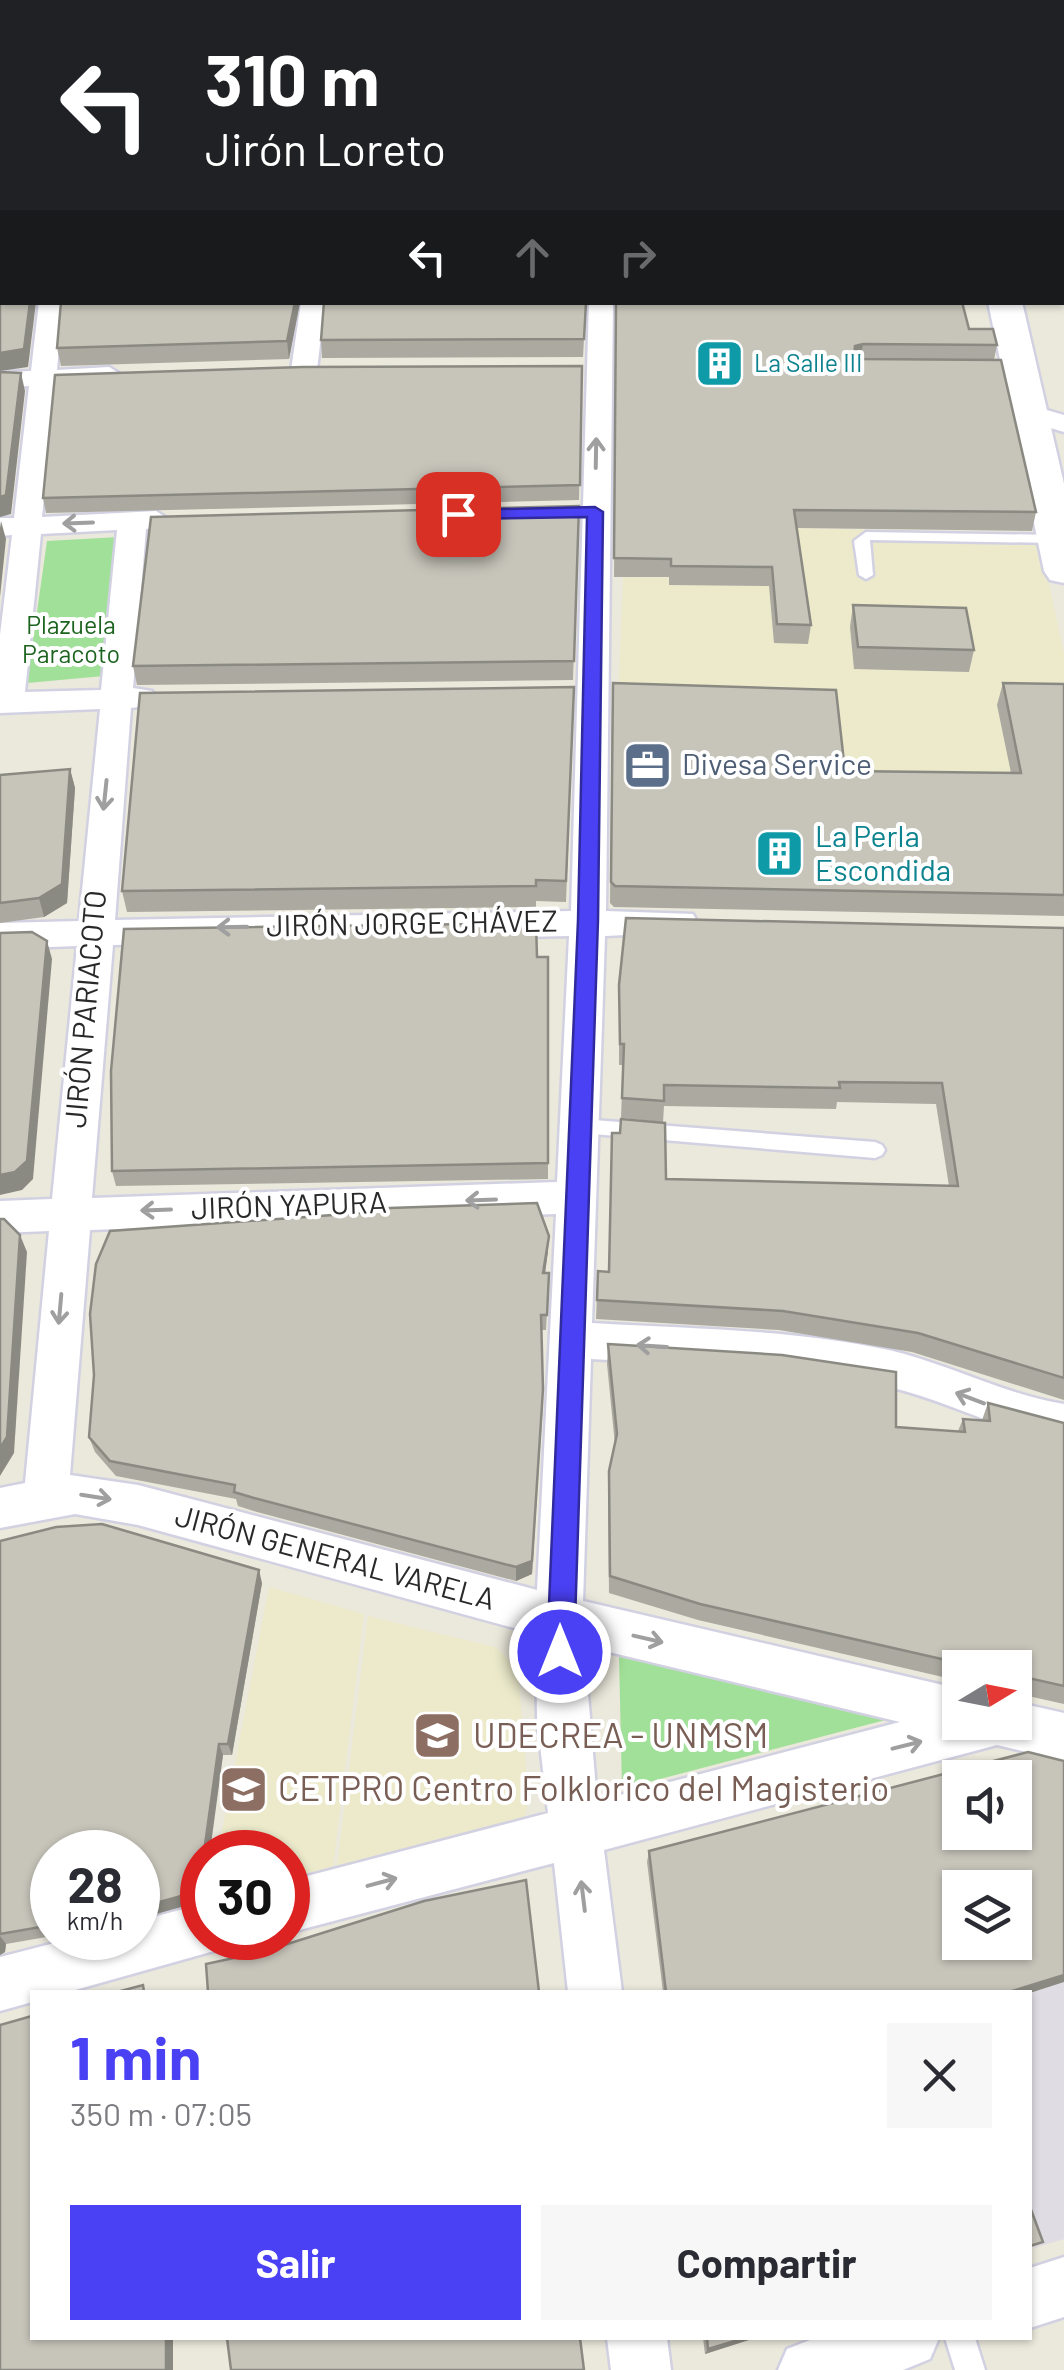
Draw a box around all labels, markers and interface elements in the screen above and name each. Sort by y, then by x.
text: 310 m [205,36,380,120]
icon: left [40,40,170,170]
text: Jirón Loreto [205,121,446,175]
icon: left [400,230,455,285]
icon: ahead [505,230,560,285]
icon: right [610,230,665,285]
building icon: La Salle III [693,337,745,389]
place label: La Salle III [754,347,863,377]
one-way arrow [587,437,606,469]
pin [416,472,501,557]
icon: arrive [431,487,486,542]
one-way arrow [62,514,94,533]
park label: Plazuela Paracoto [22,609,120,668]
office icon: Divesa Service [621,739,673,791]
place label: Divesa Service [682,745,872,781]
one-way arrow [96,779,115,811]
place label: La Perla Escondida [815,817,951,887]
building icon: La Perla Escondida [754,828,806,880]
street label: JIRÓN PARIACOTO [56,888,112,1129]
street label: JIRÓN JORGE CHÁVEZ [266,901,558,943]
one-way arrow [216,918,248,937]
street label: JIRÓN YAPURA [190,1183,388,1225]
one-way arrow [465,1190,497,1209]
one-way arrow [140,1200,172,1219]
one-way arrow [50,1293,69,1325]
one-way arrow [636,1336,669,1355]
one-way arrow [955,1388,986,1406]
one-way arrow [79,1489,111,1507]
street label: JIRÓN GENERAL VARELA [172,1496,499,1616]
position arrow [508,1600,612,1704]
one-way arrow [631,1631,663,1649]
north arrow [942,1650,1032,1740]
map controls [942,1650,1032,1960]
school or university icon: UDECREA - UNMSM [412,1710,464,1762]
place label: UDECREA - UNMSM [473,1713,768,1755]
one-way arrow [891,1734,922,1753]
button: sound [942,1760,1032,1850]
school or university icon: CETPRO Centro Folklorico del Magisterio [217,1763,269,1815]
place label: CETPRO Centro Folklorico del Magisterio [278,1766,889,1808]
speed limit sign: 30 [180,1830,310,1960]
text: 28 [67,1853,123,1913]
button: layers [942,1870,1032,1960]
one-way arrow [366,1871,397,1890]
one-way arrow [573,1880,592,1912]
text: km/h [67,1905,123,1935]
text: 1 min [70,2020,201,2092]
button: close [887,2023,992,2128]
text: 350 m · 07:05 [70,2094,252,2132]
button: Salir [70,2205,521,2320]
button: Compartir [541,2205,992,2320]

